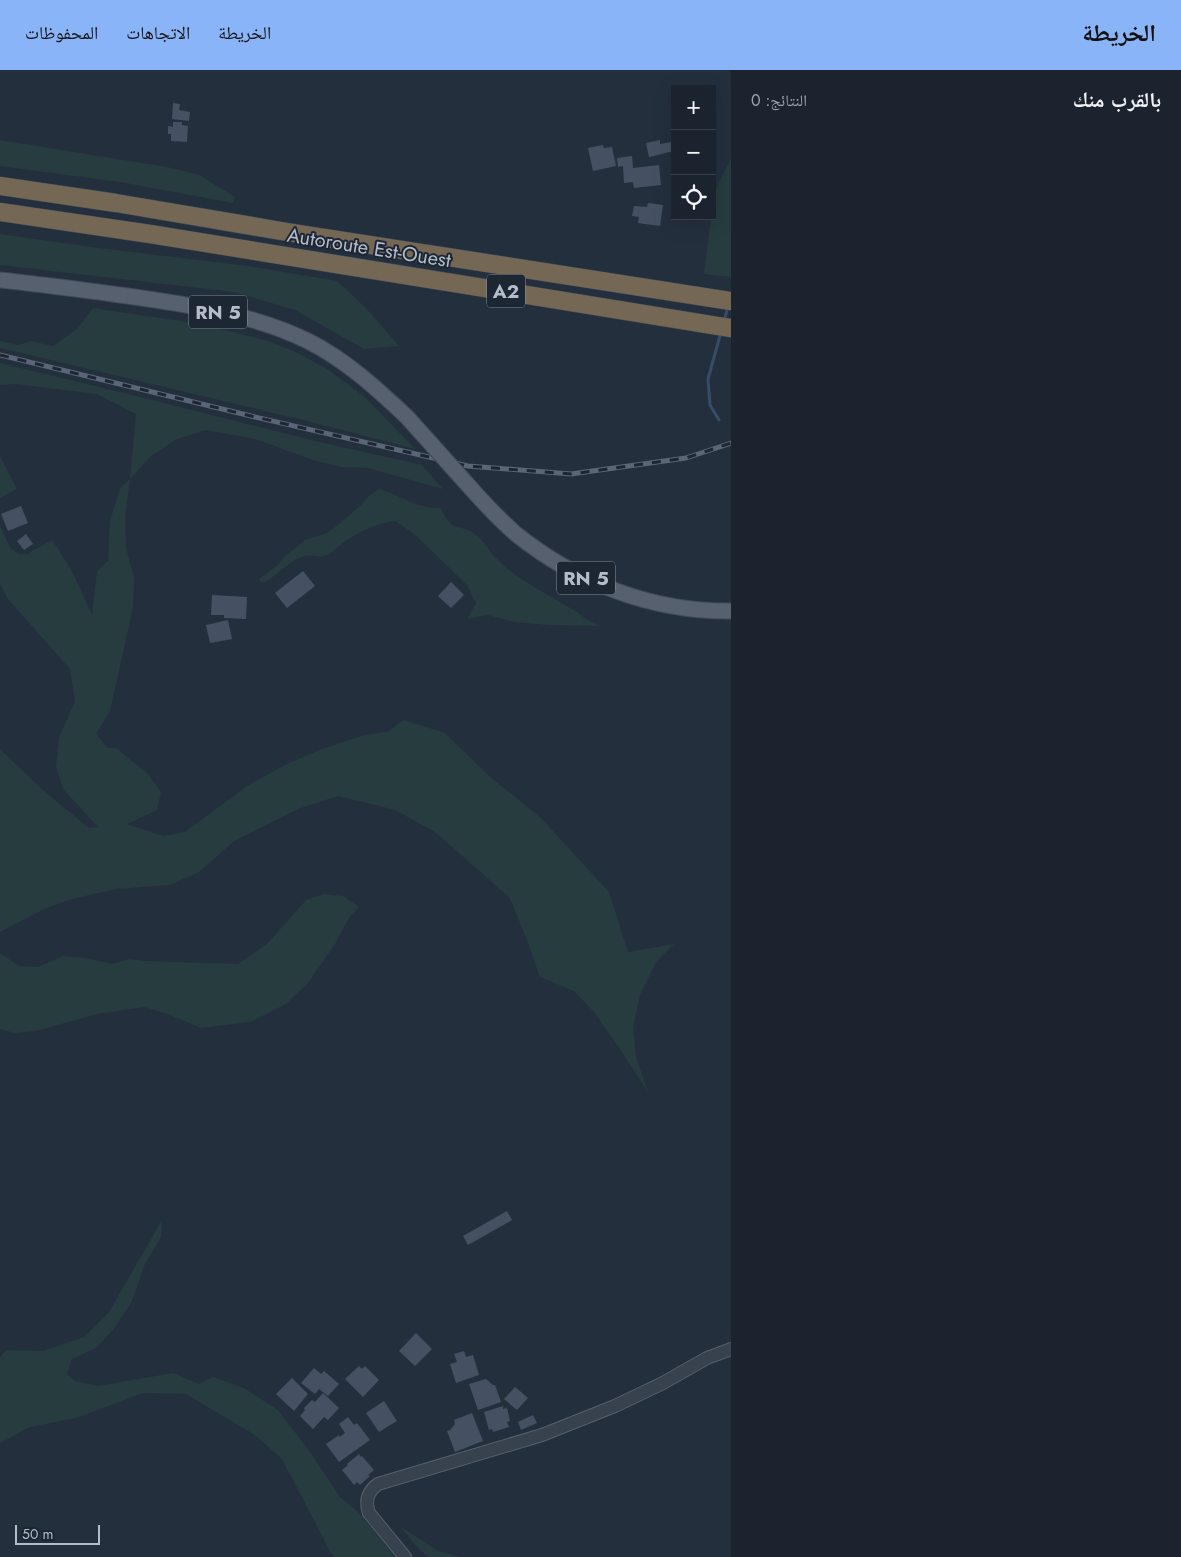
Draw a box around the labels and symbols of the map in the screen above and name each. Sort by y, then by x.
street label: Autoroute Est-Ouest [285,221,453,275]
road number: A2 [487,275,525,308]
road number: RN 5 [189,296,247,328]
road number: RN 5 [557,562,615,594]
scale bar [15,1522,100,1545]

